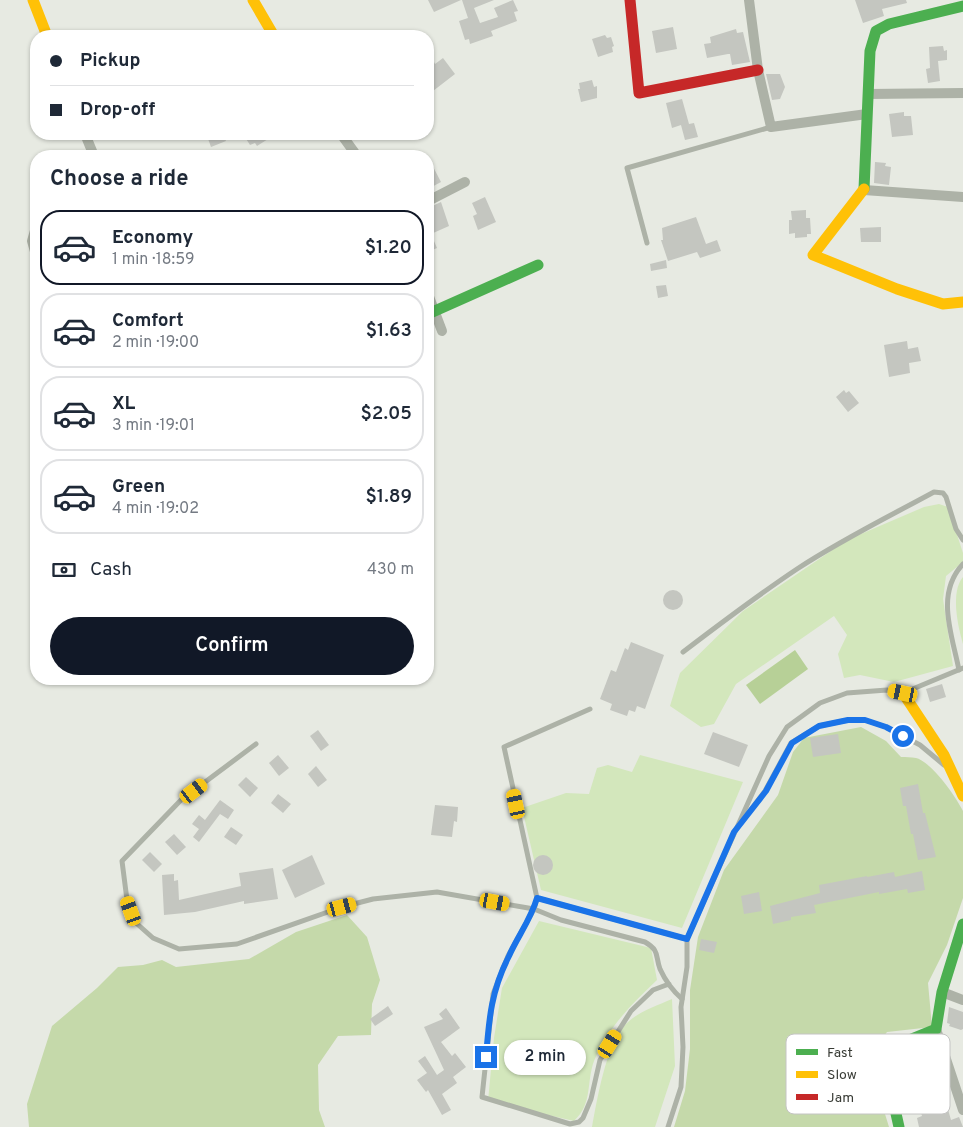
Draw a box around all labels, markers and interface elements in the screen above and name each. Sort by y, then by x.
text: Pickup [80,49,140,73]
text: Drop-off [80,98,155,122]
text: Choose a ride [50,166,188,193]
icon: car [52,225,97,270]
text: Economy [112,226,193,250]
text: $1.20 [365,236,412,260]
text: 1 min · 18:59 [112,250,195,270]
icon: car [52,308,97,353]
text: Comfort [112,309,184,333]
text: $1.63 [366,319,412,343]
text: 2 min · 19:00 [112,333,199,353]
icon: car [52,391,97,436]
text: XL [112,392,135,416]
text: $2.05 [360,402,412,426]
text: 3 min · 19:01 [112,416,195,436]
icon: car [52,474,97,519]
text: Green [112,475,165,499]
text: $1.89 [365,485,412,509]
text: 4 min · 19:02 [112,499,199,519]
icon: cash [50,556,78,584]
text: Cash [90,558,132,582]
text: 430 m [367,560,414,580]
button: Confirm [50,617,414,675]
car [886,683,919,703]
route start [892,725,914,747]
car [177,776,210,806]
car [505,788,526,820]
car [478,892,511,912]
car [118,894,143,928]
car [325,896,358,918]
car [595,1027,624,1061]
legend [786,1034,950,1114]
callout: 2 min [504,1040,586,1074]
text: Fast [827,1045,853,1062]
route end [475,1046,497,1068]
text: 2 min [524,1047,566,1067]
text: Slow [827,1067,857,1084]
text: Jam [827,1090,854,1107]

